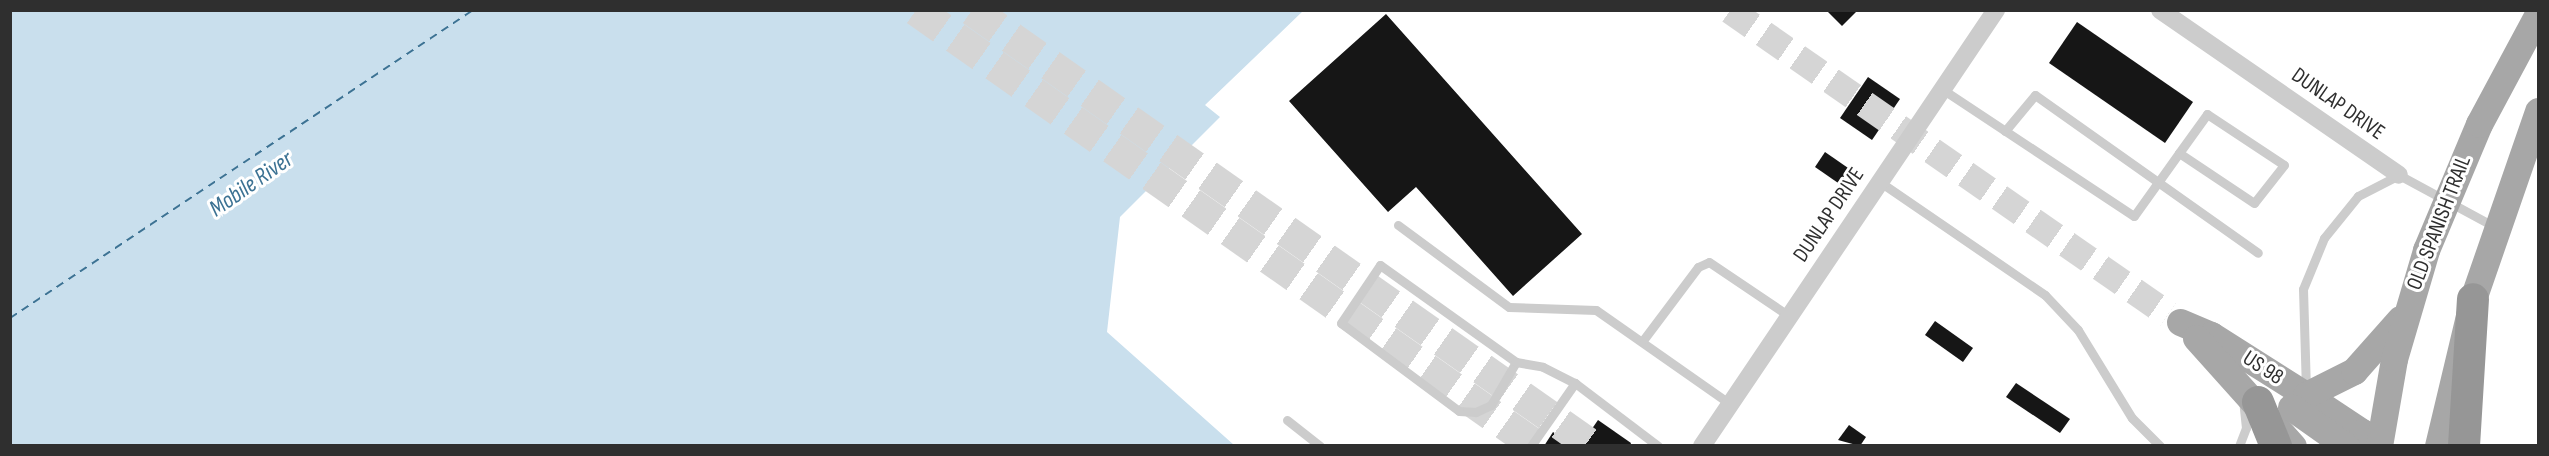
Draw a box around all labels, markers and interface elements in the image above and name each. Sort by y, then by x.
street label: DUNLAP DRIVE [2286,62,2390,146]
water label: Mobile River [204,145,298,223]
street label: OLD SPANISH TRAIL [2401,152,2477,294]
street label: DUNLAP DRIVE [1788,163,1870,267]
street label: US 98 [2238,345,2288,391]

